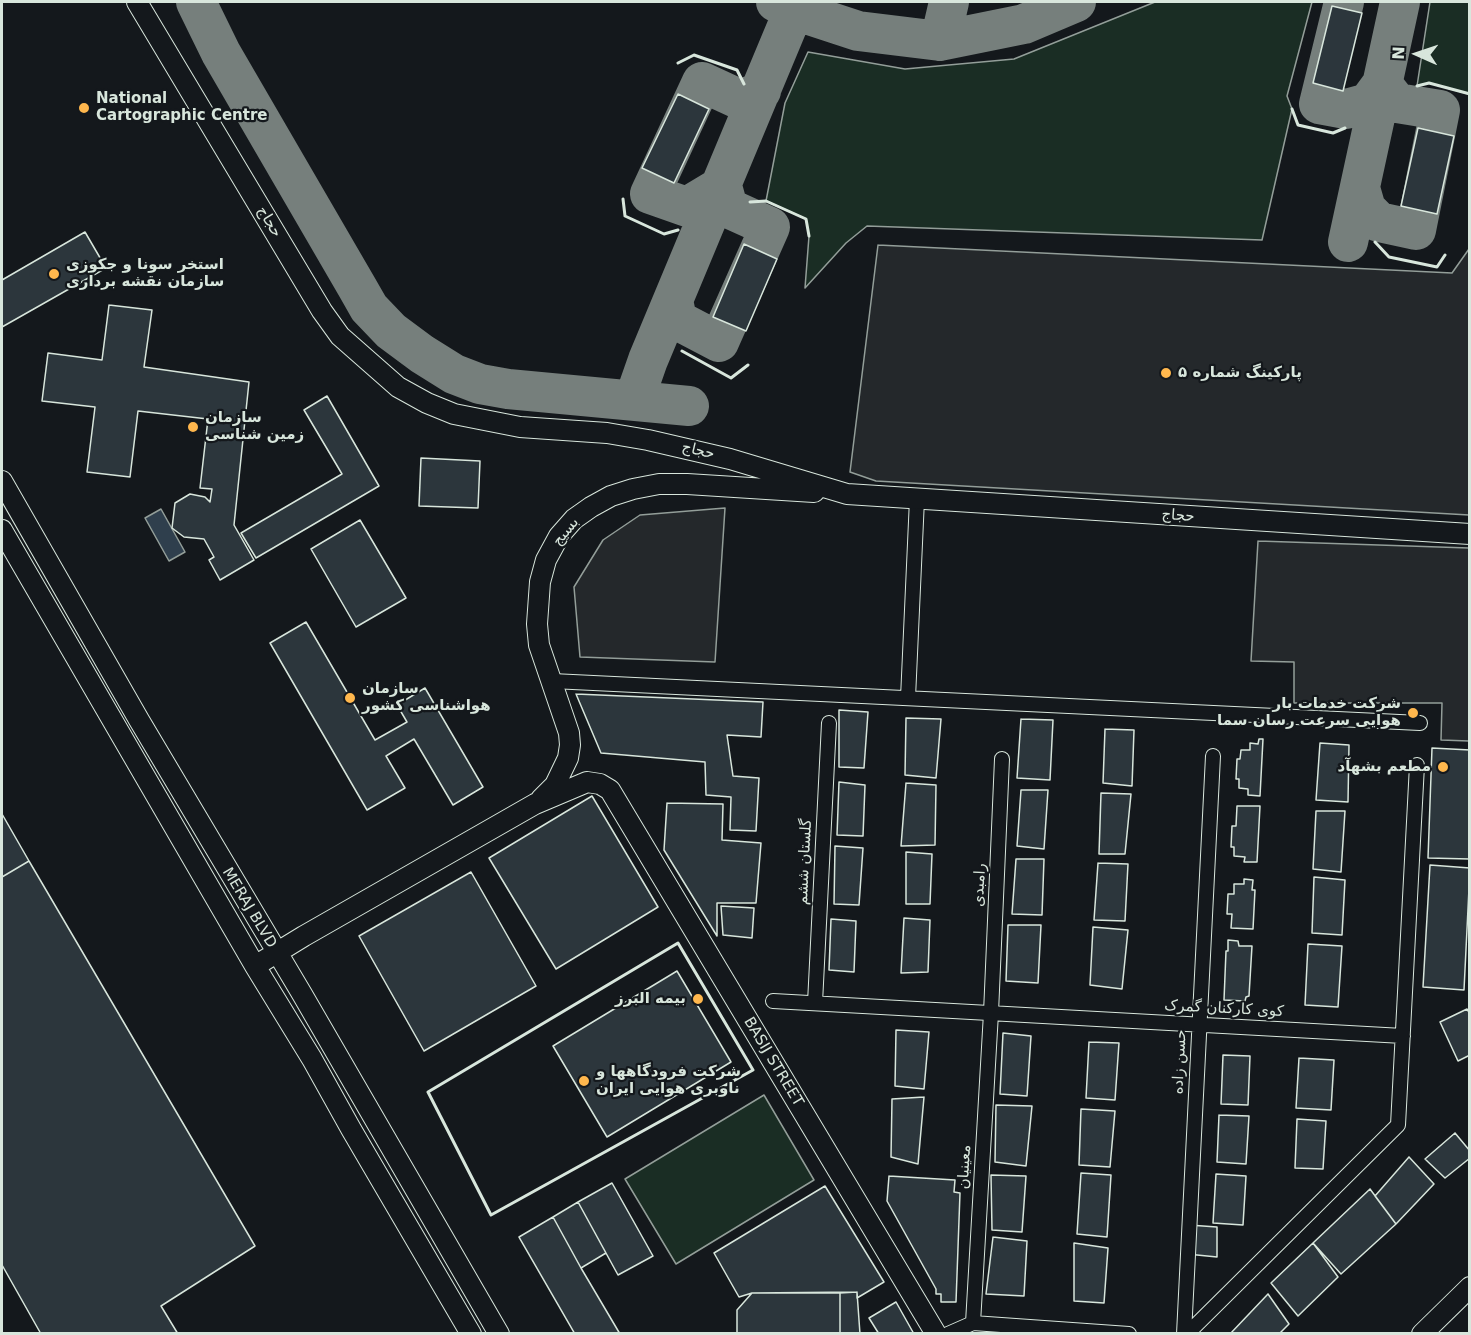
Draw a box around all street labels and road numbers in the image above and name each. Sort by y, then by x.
street label: حجاج [253,203,285,241]
street label: حجاج [680,438,716,464]
street label: حجاج [1161,506,1195,526]
street label: بسیج [549,514,583,550]
street label: گلستان ششم [794,818,816,906]
street label: رامبدی [970,863,990,907]
street label: MERAJ BLVD [218,865,280,951]
street label: کوی کارکنان گمرک [1164,997,1284,1021]
street label: BASIJ STREET [739,1014,807,1110]
street label: حسن زاده [1169,1029,1191,1095]
street label: معینیان [955,1144,975,1190]

